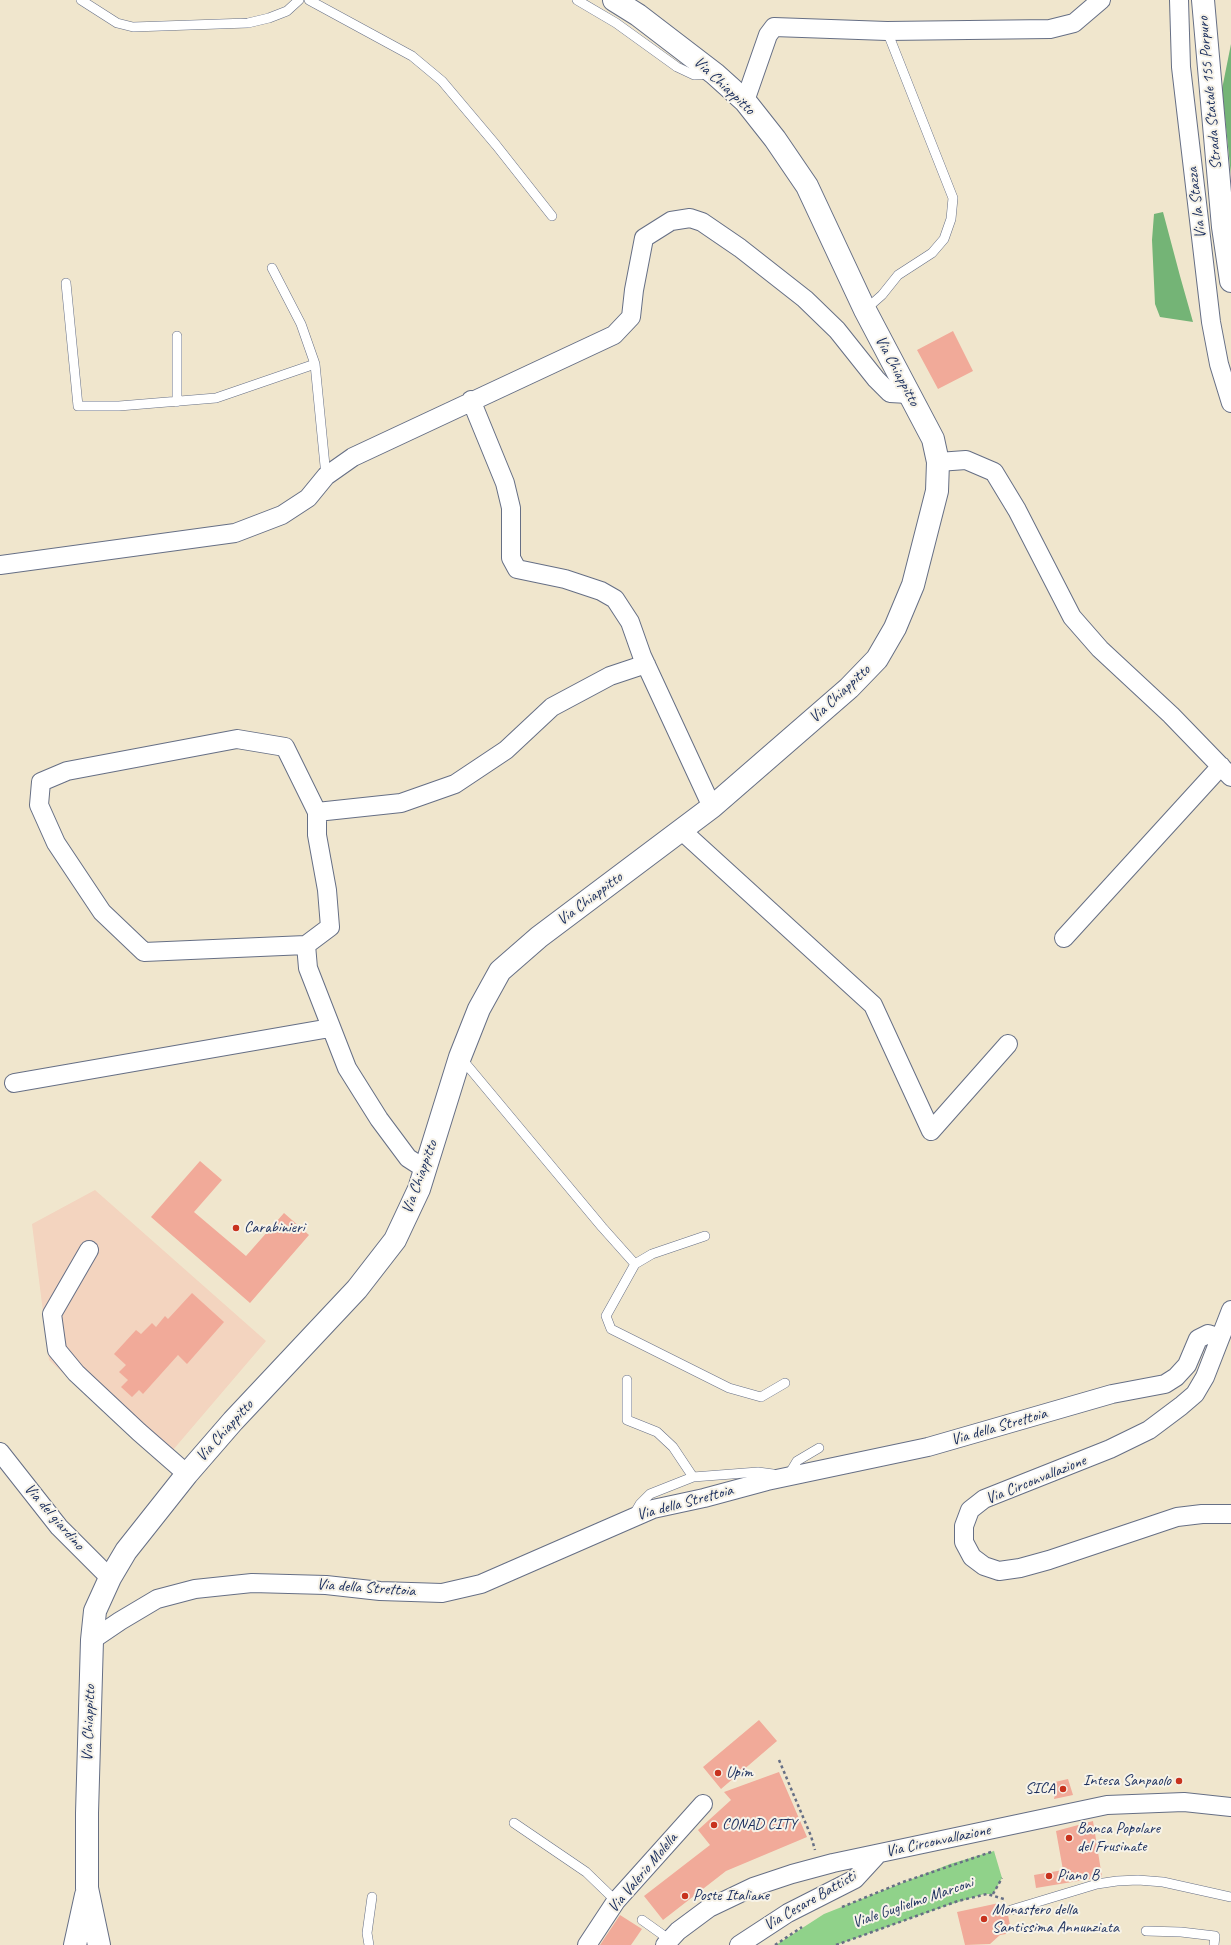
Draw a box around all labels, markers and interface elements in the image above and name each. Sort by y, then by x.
street label: Strada Statale 155 Porpuro [1194,16,1226,170]
street label: Via Chiappitto [689,53,759,119]
street label: Via la Stazza [1183,166,1211,240]
street label: Via Chiappitto [870,333,924,409]
street label: Via Chiappitto [805,661,875,727]
street label: Via Chiappitto [554,868,626,930]
street label: Via Chiappitto [398,1138,442,1216]
place label: Carabinieri [244,1218,305,1238]
marker: Carabinieri [231,1223,241,1233]
street label: Via Chiappitto [192,1396,258,1466]
street label: Via della Strettoia [949,1404,1049,1450]
street label: Via Circonvallazione [983,1451,1089,1509]
street label: Via del giardino [20,1480,88,1554]
street label: Via della Strettoia [635,1481,735,1525]
street label: Via della Strettoia [316,1575,416,1601]
street label: Via Chiappitto [78,1684,100,1762]
place label: Upim [726,1763,753,1783]
marker: Upim [713,1768,723,1778]
place label: Intesa Sanpaolo [1083,1771,1171,1791]
marker: Intesa Sanpaolo [1174,1776,1184,1786]
place label: SICA [1025,1779,1055,1799]
marker: SICA [1058,1784,1068,1794]
place label: CONAD CITY [722,1815,797,1835]
place label: Banca Popolare del Frusinate [1077,1819,1160,1857]
marker: CONAD CITY [709,1820,719,1830]
street label: Via Circonvallazione [884,1821,992,1861]
street label: Via Valerio Molella [604,1829,682,1917]
marker: Banca Popolare del Frusinate [1064,1833,1074,1843]
place label: Piano B [1057,1866,1099,1886]
street label: Via Cesare Battisti [761,1867,859,1935]
marker: Piano B [1044,1871,1054,1881]
street label: Viale Guglielmo Marconi [850,1873,976,1933]
place label: Poste Italiane [693,1886,769,1906]
marker: Poste Italiane [680,1891,690,1901]
place label: Monastero della Santissima Annunziata [992,1900,1119,1938]
marker: Monastero della Santissima Annunziata [979,1914,989,1924]

